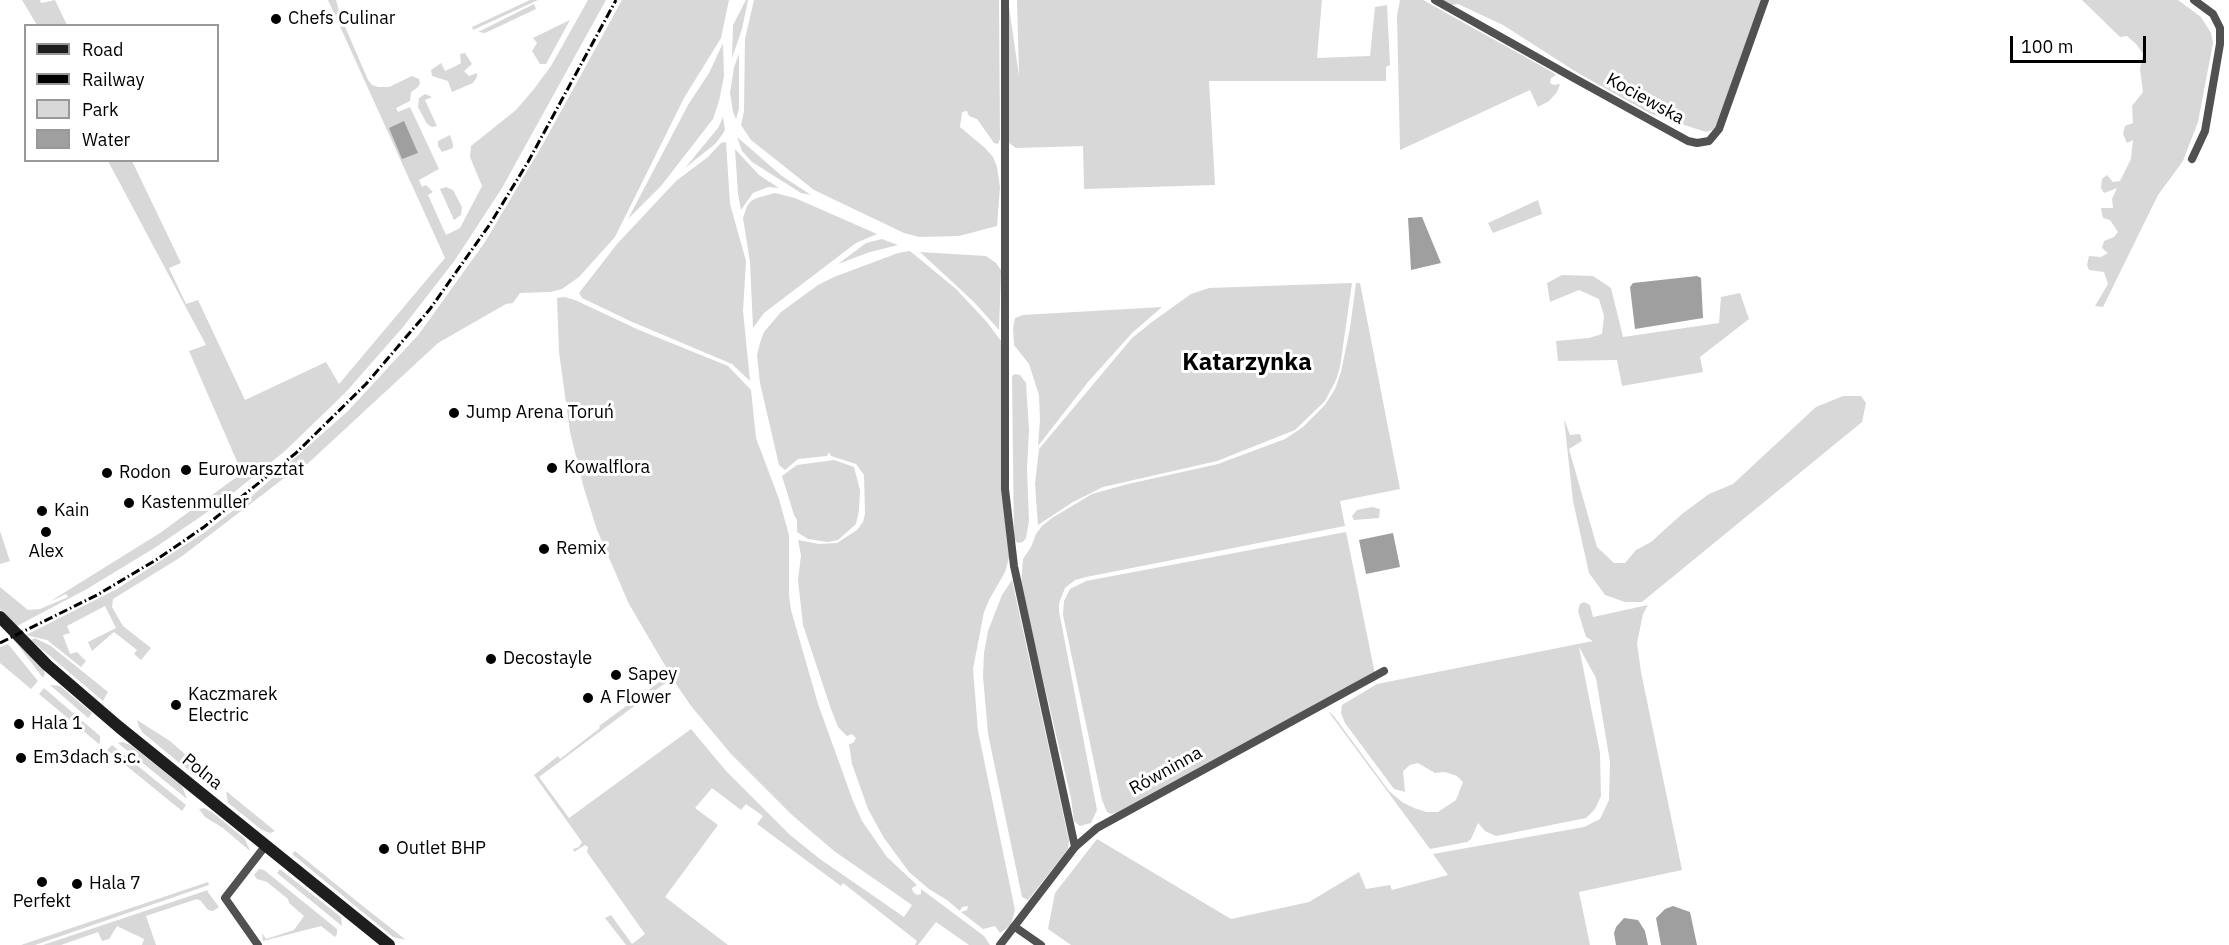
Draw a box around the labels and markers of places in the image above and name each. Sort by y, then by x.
place label: Chefs Culinar [288,8,395,30]
marker: Chefs Culinar [269,12,283,26]
place label: Jump Arena Toruń [466,402,614,424]
marker: Jump Arena Toruń [447,406,461,420]
place label: Kowalflora [564,457,650,479]
place label: Eurowarsztat [198,459,304,481]
marker: Kowalflora [545,461,559,475]
place label: Rodon [119,462,171,484]
marker: Eurowarsztat [179,463,193,477]
marker: Rodon [100,466,114,480]
place label: Kastenmuller [141,492,249,514]
marker: Kastenmuller [122,496,136,510]
place label: Kain [54,500,89,522]
marker: Kain [35,504,49,518]
marker: Alex [39,525,53,539]
place label: Remix [556,538,606,560]
place label: Alex [28,541,64,563]
marker: Remix [537,542,551,556]
place label: Decostayle [503,648,592,670]
marker: Decostayle [484,652,498,666]
place label: Sapey [628,664,677,686]
marker: Sapey [609,668,623,682]
place label: Kaczmarek Electric [188,684,277,726]
place label: A Flower [600,687,671,709]
marker: A Flower [581,691,595,705]
marker: Kaczmarek Electric [169,698,183,712]
place label: Hala 1 [31,713,83,735]
marker: Hala 1 [12,717,26,731]
place label: Em3dach s.c. [33,747,141,769]
marker: Em3dach s.c. [14,751,28,765]
place label: Outlet BHP [396,838,486,860]
marker: Outlet BHP [377,842,391,856]
place label: Hala 7 [89,873,141,895]
marker: Perfekt [35,875,49,889]
marker: Hala 7 [70,877,84,891]
place label: Perfekt [13,891,71,913]

